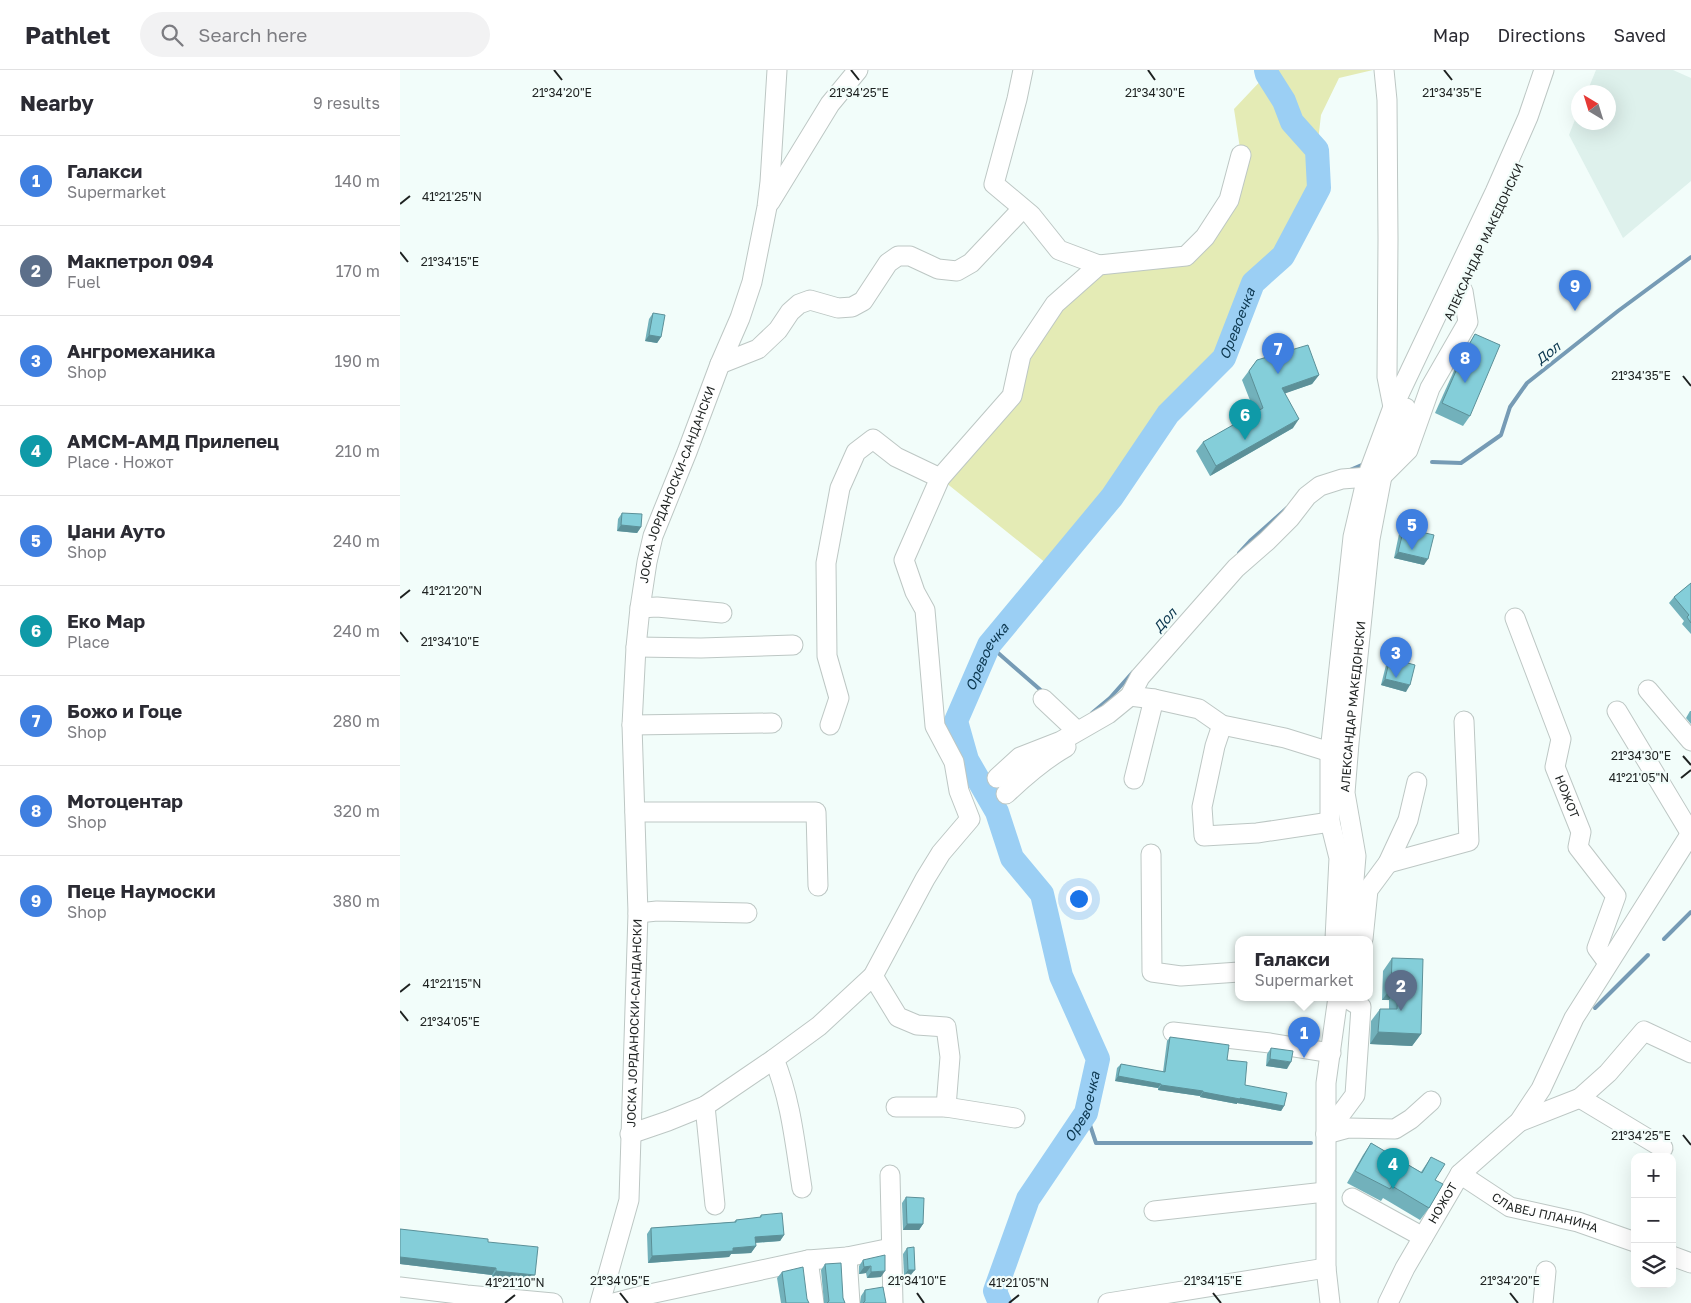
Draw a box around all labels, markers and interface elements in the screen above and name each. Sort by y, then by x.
search box [140,12,490,57]
text: Pathlet [25,20,110,49]
icon: search [158,21,186,49]
text: Search here [198,23,307,46]
text: Map [1433,24,1469,46]
text: Directions [1497,24,1585,46]
text: Saved [1613,24,1666,46]
text: 21°34'20"E [532,85,592,100]
text: 21°34'25"E [829,85,889,100]
text: 21°34'30"E [1125,85,1185,100]
text: 21°34'35"E [1422,85,1482,100]
north arrow [1571,85,1616,130]
text: Nearby [20,90,94,116]
text: 9 results [313,93,380,113]
text: Галакси [67,159,142,182]
street label: АЛЕКСАНДАР МАКЕДОНСКИ [1440,161,1527,323]
text: 1 [32,171,40,191]
text: 140 m [334,171,380,191]
text: Supermarket [67,182,166,202]
text: 41°21'25"N [422,189,482,204]
text: Макпетрол 094 [67,249,214,272]
text: 21°34'15"E [421,254,479,269]
text: 2 [31,261,41,281]
text: 170 m [336,261,380,281]
pin: 9 [1559,270,1591,311]
text: Fuel [67,272,101,292]
water label: Оревоечка [1215,284,1259,362]
pin: 7 [1262,333,1294,374]
water label: Дол [1531,337,1564,368]
text: Ангромеханика [67,339,215,362]
pin: 8 [1449,342,1481,383]
text: 3 [31,351,41,371]
text: 190 m [334,351,380,371]
text: Shop [67,362,107,382]
text: 21°34'35"E [1611,368,1671,383]
street label: ЈОСКА ЈОРДАНОСКИ-САНДАНСКИ [636,384,718,584]
pin: 6 [1229,399,1261,440]
text: АМСМ-АМД Прилепец [67,429,279,452]
text: 4 [31,441,41,461]
text: 210 m [335,441,380,461]
text: Place · Ножот [67,452,174,472]
pin: 5 [1396,509,1428,550]
text: Џани Ауто [67,519,165,542]
text: 5 [31,531,41,551]
text: 240 m [333,531,380,551]
text: Shop [67,542,107,562]
text: 41°21'20"N [422,583,482,598]
water label: Дол [1149,604,1180,636]
text: Еко Мар [67,609,145,632]
water label: Оревоечка [961,618,1013,693]
street label: АЛЕКСАНДАР МАКЕДОНСКИ [1337,620,1369,793]
text: 6 [31,621,41,641]
text: 240 m [333,621,380,641]
text: Place [67,632,110,652]
text: 21°34'10"E [421,634,479,649]
pin: 3 [1380,637,1412,678]
text: Божо и Гоце [67,699,182,722]
text: 7 [32,711,40,731]
text: 280 m [333,711,380,731]
text: Shop [67,722,107,742]
text: 21°34'30"E [1611,748,1671,763]
text: 41°21'05"N [1609,770,1669,785]
street label: НОЖОТ [1552,773,1583,821]
text: Мотоцентар [67,789,183,812]
text: 8 [31,801,41,821]
text: 320 m [333,801,380,821]
text: Shop [67,812,107,832]
text: Пеце Наумоски [67,879,216,902]
your location [1066,886,1092,912]
text: 9 [31,891,41,911]
text: 380 m [333,891,380,911]
text: Shop [67,902,107,922]
street label: ЈОСКА ЈОРДАНОСКИ-САНДАНСКИ [623,919,645,1128]
popup [1235,936,1373,1001]
text: Галакси [1254,947,1330,970]
text: Supermarket [1254,970,1354,990]
pin: 2 [1385,970,1417,1011]
text: 41°21'15"N [423,976,481,991]
text: 21°34'05"E [420,1014,480,1029]
pin: 1 [1288,1017,1320,1058]
water label: Оревоечка [1060,1069,1103,1145]
text: 21°34'25"E [1611,1128,1671,1143]
pin: 4 [1377,1148,1409,1189]
map controls [1631,1153,1676,1288]
button: + [1631,1153,1676,1198]
street label: НОЖОТ [1425,1179,1461,1226]
street label: СЛАВЕЈ ПЛАНИНА [1489,1189,1600,1236]
button: − [1631,1198,1676,1243]
button: layers [1631,1243,1676,1288]
text: 21°34'05"E [590,1273,650,1288]
text: 21°34'10"E [888,1273,946,1288]
text: 21°34'15"E [1184,1273,1242,1288]
text: 21°34'20"E [1480,1273,1540,1288]
text: 41°21'10"N [485,1275,545,1290]
text: 41°21'05"N [989,1275,1049,1290]

